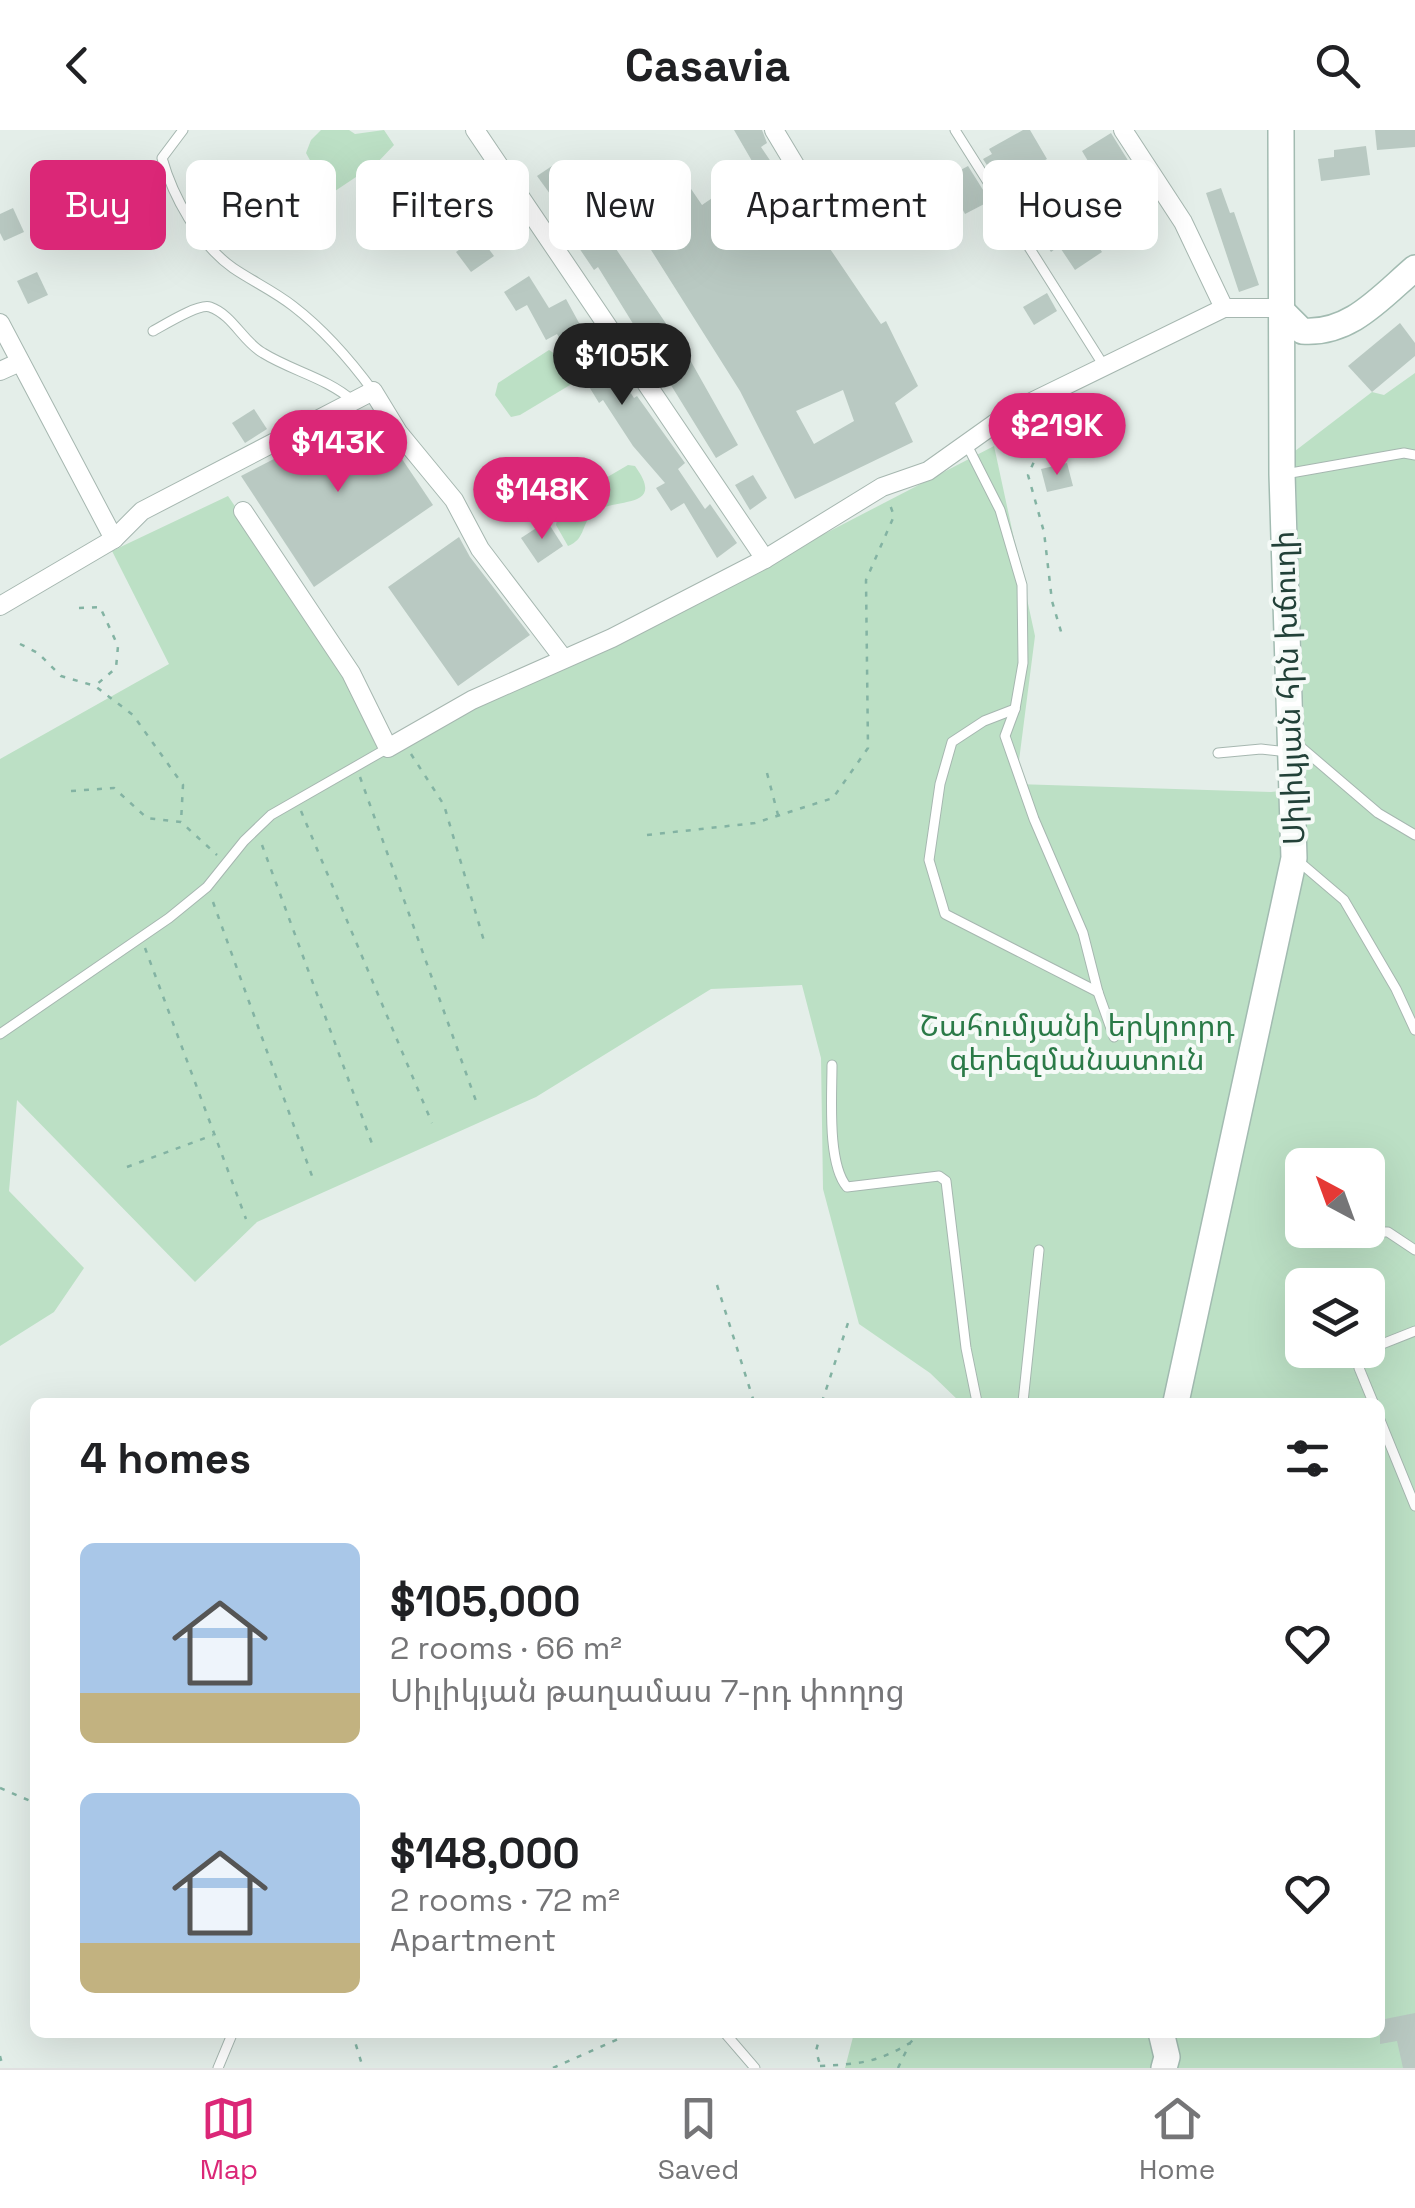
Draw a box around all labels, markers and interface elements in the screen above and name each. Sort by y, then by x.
text: Casavia [625,37,790,94]
icon: back [50,38,105,93]
icon: search [1310,38,1365,93]
chip: Buy [30,160,166,250]
chip: Rent [186,160,336,250]
chip: Filters [356,160,529,250]
chip: New [549,160,691,250]
chip: Apartment [711,160,963,250]
chip: House [983,160,1158,250]
pin: $105K [552,323,692,408]
text: $105K [575,335,669,375]
pin: $219K [987,393,1127,478]
text: $219K [1011,405,1103,445]
pin: $143K [268,410,408,495]
text: $143K [291,422,385,462]
pin: $148K [472,457,612,542]
text: $148K [495,469,589,509]
street label: Սիլիկյան հին խճուղի [1264,530,1313,846]
park label: Շահումյանի երկրորդ գերեզմանատուն [919,1006,1235,1079]
north arrow [1285,1148,1385,1248]
map controls [1285,1148,1385,1368]
button: layers [1285,1268,1385,1368]
icon: filters [1280,1431,1335,1486]
text: 4 homes [80,1432,251,1485]
text: $105,000 [390,1575,580,1628]
icon: home [160,1583,280,1703]
icon: heart [1280,1616,1335,1671]
text: 2 rooms · 66 m² [390,1628,622,1668]
text: Սիլիկյան թաղամաս 7-րդ փողոց [390,1671,905,1711]
text: $148,000 [390,1827,580,1880]
icon: home [160,1833,280,1953]
icon: heart [1280,1866,1335,1921]
text: 2 rooms · 72 m² [390,1880,620,1920]
text: Apartment [390,1920,556,1960]
tab: Map [200,2091,258,2187]
tab: Saved [658,2091,739,2187]
tab: Home [1139,2091,1215,2187]

